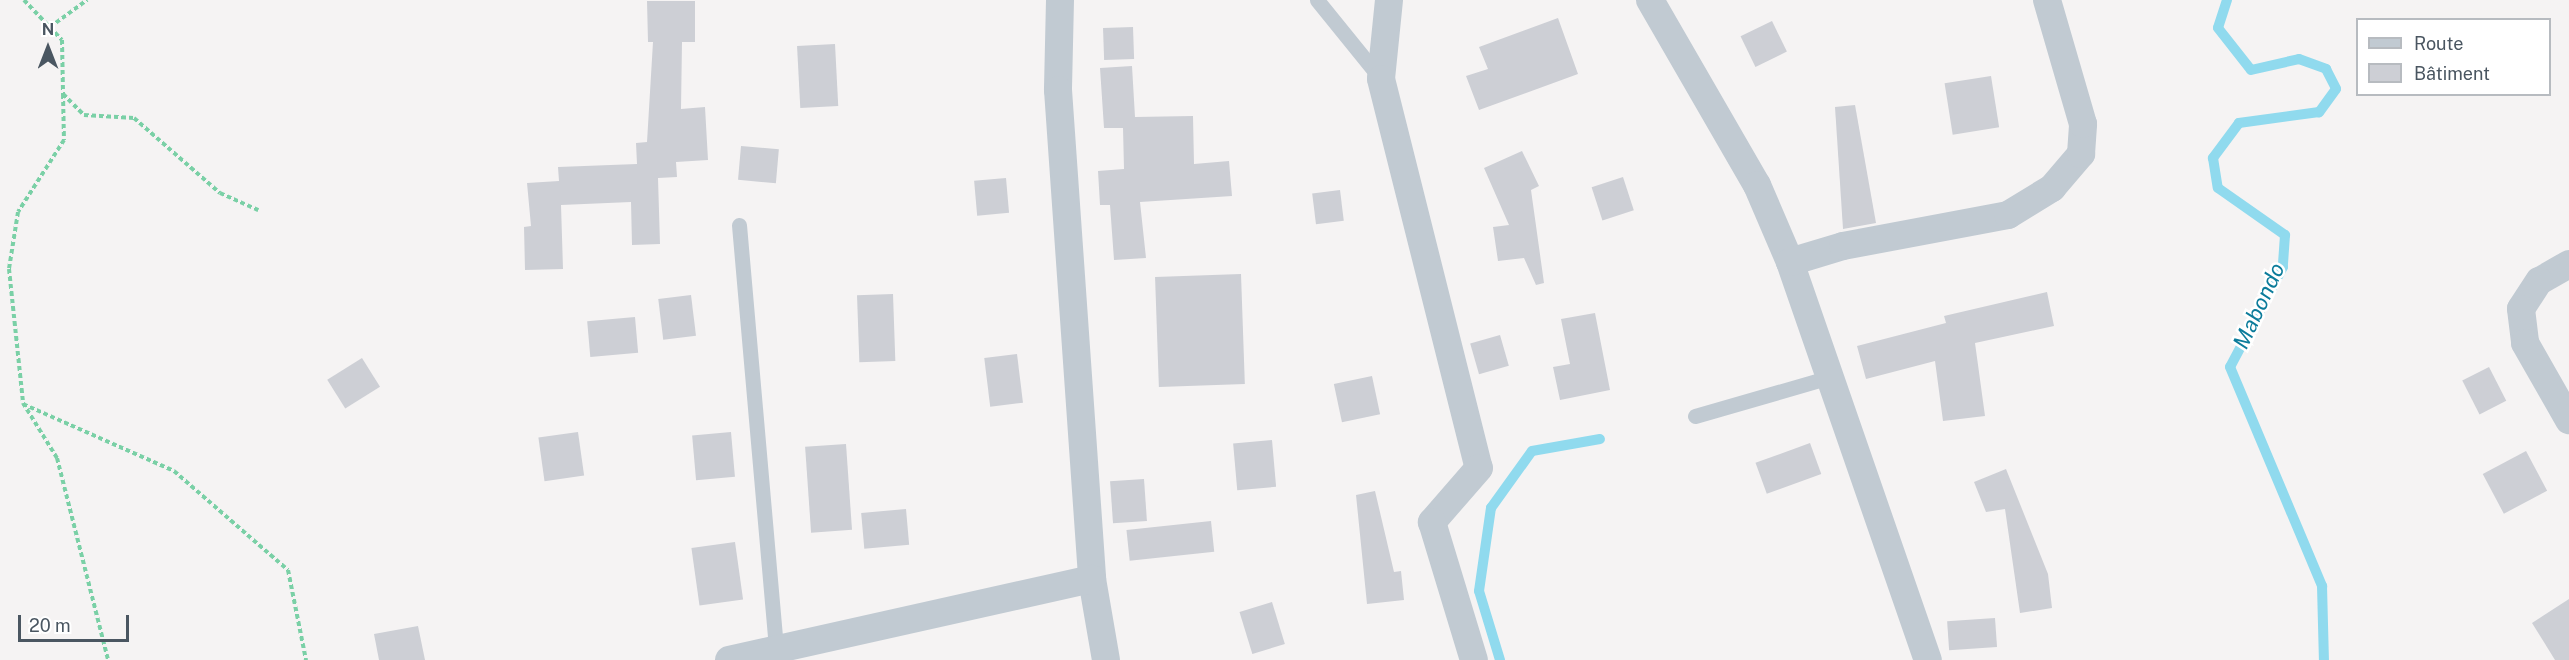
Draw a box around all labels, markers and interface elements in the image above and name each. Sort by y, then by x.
north arrow [18,18,78,78]
legend [2356,18,2551,96]
text: N [42,20,54,39]
text: Route [2414,33,2463,54]
text: Bâtiment [2414,63,2490,84]
water label: Mabondo [2228,259,2290,353]
scale bar [21,603,132,641]
text: 20 m [29,615,71,636]

